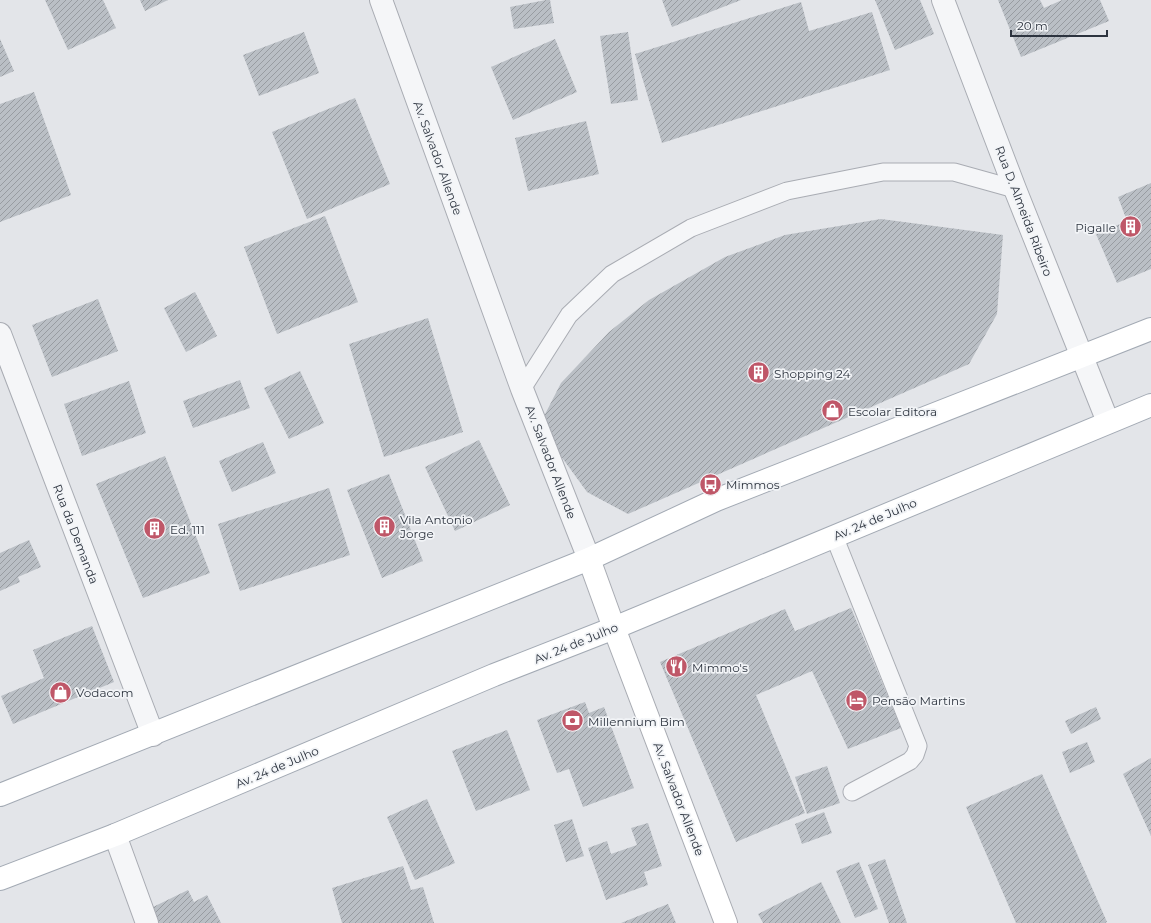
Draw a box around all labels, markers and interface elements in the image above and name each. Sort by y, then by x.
scale bar [1011,12,1107,38]
text: 20 m [1017,18,1048,33]
street label: Av. Salvador Allende [410,99,466,217]
street label: Rua D. Almeida Ribeiro [992,144,1056,278]
building icon: Pigalle [1118,214,1144,240]
place label: Pigalle [1075,220,1116,235]
building icon: Shopping 24 [745,360,771,386]
place label: Shopping 24 [774,366,851,381]
shop icon: Escolar Editora [819,398,845,424]
street label: Av. Salvador Allende [522,403,580,521]
place label: Escolar Editora [848,404,937,419]
bus stop icon: Mimmos [698,471,724,497]
place label: Mimmos [726,477,780,492]
street label: Rua da Demanda [50,482,102,586]
street label: Av. 24 de Julho [831,495,919,543]
place label: Vila Antonio Jorge [399,512,473,541]
building icon: Vila Antonio Jorge [372,513,398,539]
building icon: Ed. 111 [141,516,167,542]
place label: Ed. 111 [170,522,205,537]
street label: Av. 24 de Julho [532,619,620,667]
restaurant icon: Mimmo's [663,654,689,680]
place label: Mimmo's [692,660,748,675]
shop icon: Vodacom [47,679,73,705]
place label: Vodacom [76,685,133,700]
hotel icon: Pensão Martins [844,687,870,713]
place label: Pensão Martins [872,693,965,708]
bank icon: Millennium Bim [559,708,585,734]
place label: Millennium Bim [588,714,685,729]
street label: Av. Salvador Allende [650,740,708,858]
street label: Av. 24 de Julho [233,743,321,791]

